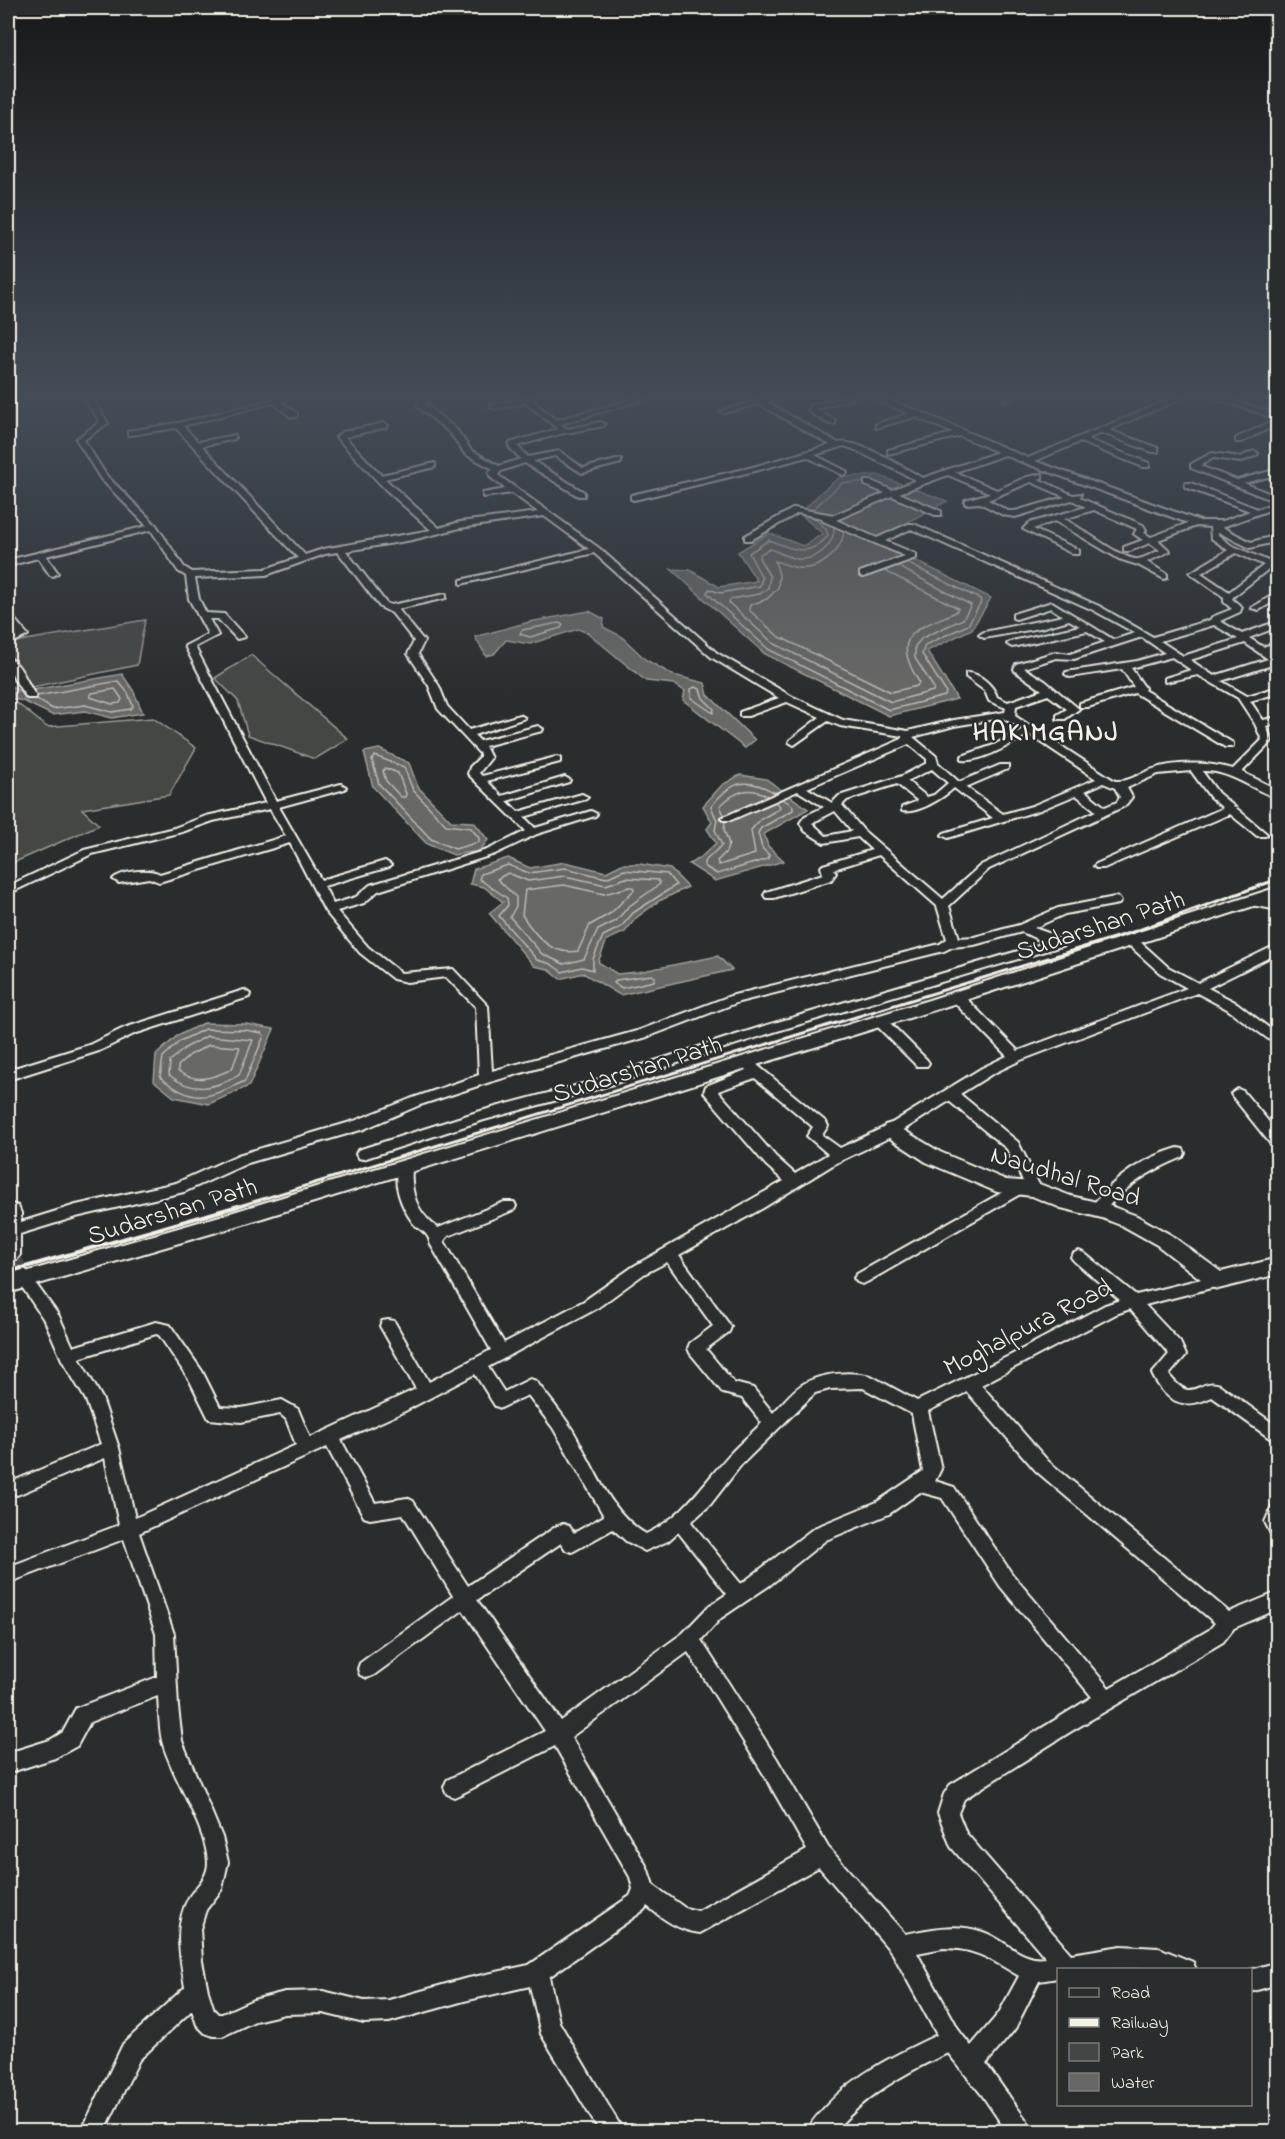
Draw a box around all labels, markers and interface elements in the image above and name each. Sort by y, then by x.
district label: HAKIMGANJ [973,714,1119,753]
street label: Sudarshan Path [1011,882,1190,972]
street label: Sudarshan Path [548,1027,727,1115]
street label: Naudhal Road [986,1137,1145,1219]
street label: Sudarshan Path [83,1169,262,1257]
street label: Moghalpura Road [937,1270,1120,1388]
legend [1057,1968,1252,2106]
text: Road [1111,1981,1150,2007]
text: Railway [1111,2011,1168,2037]
text: Park [1111,2041,1144,2067]
text: Water [1111,2071,1155,2097]

